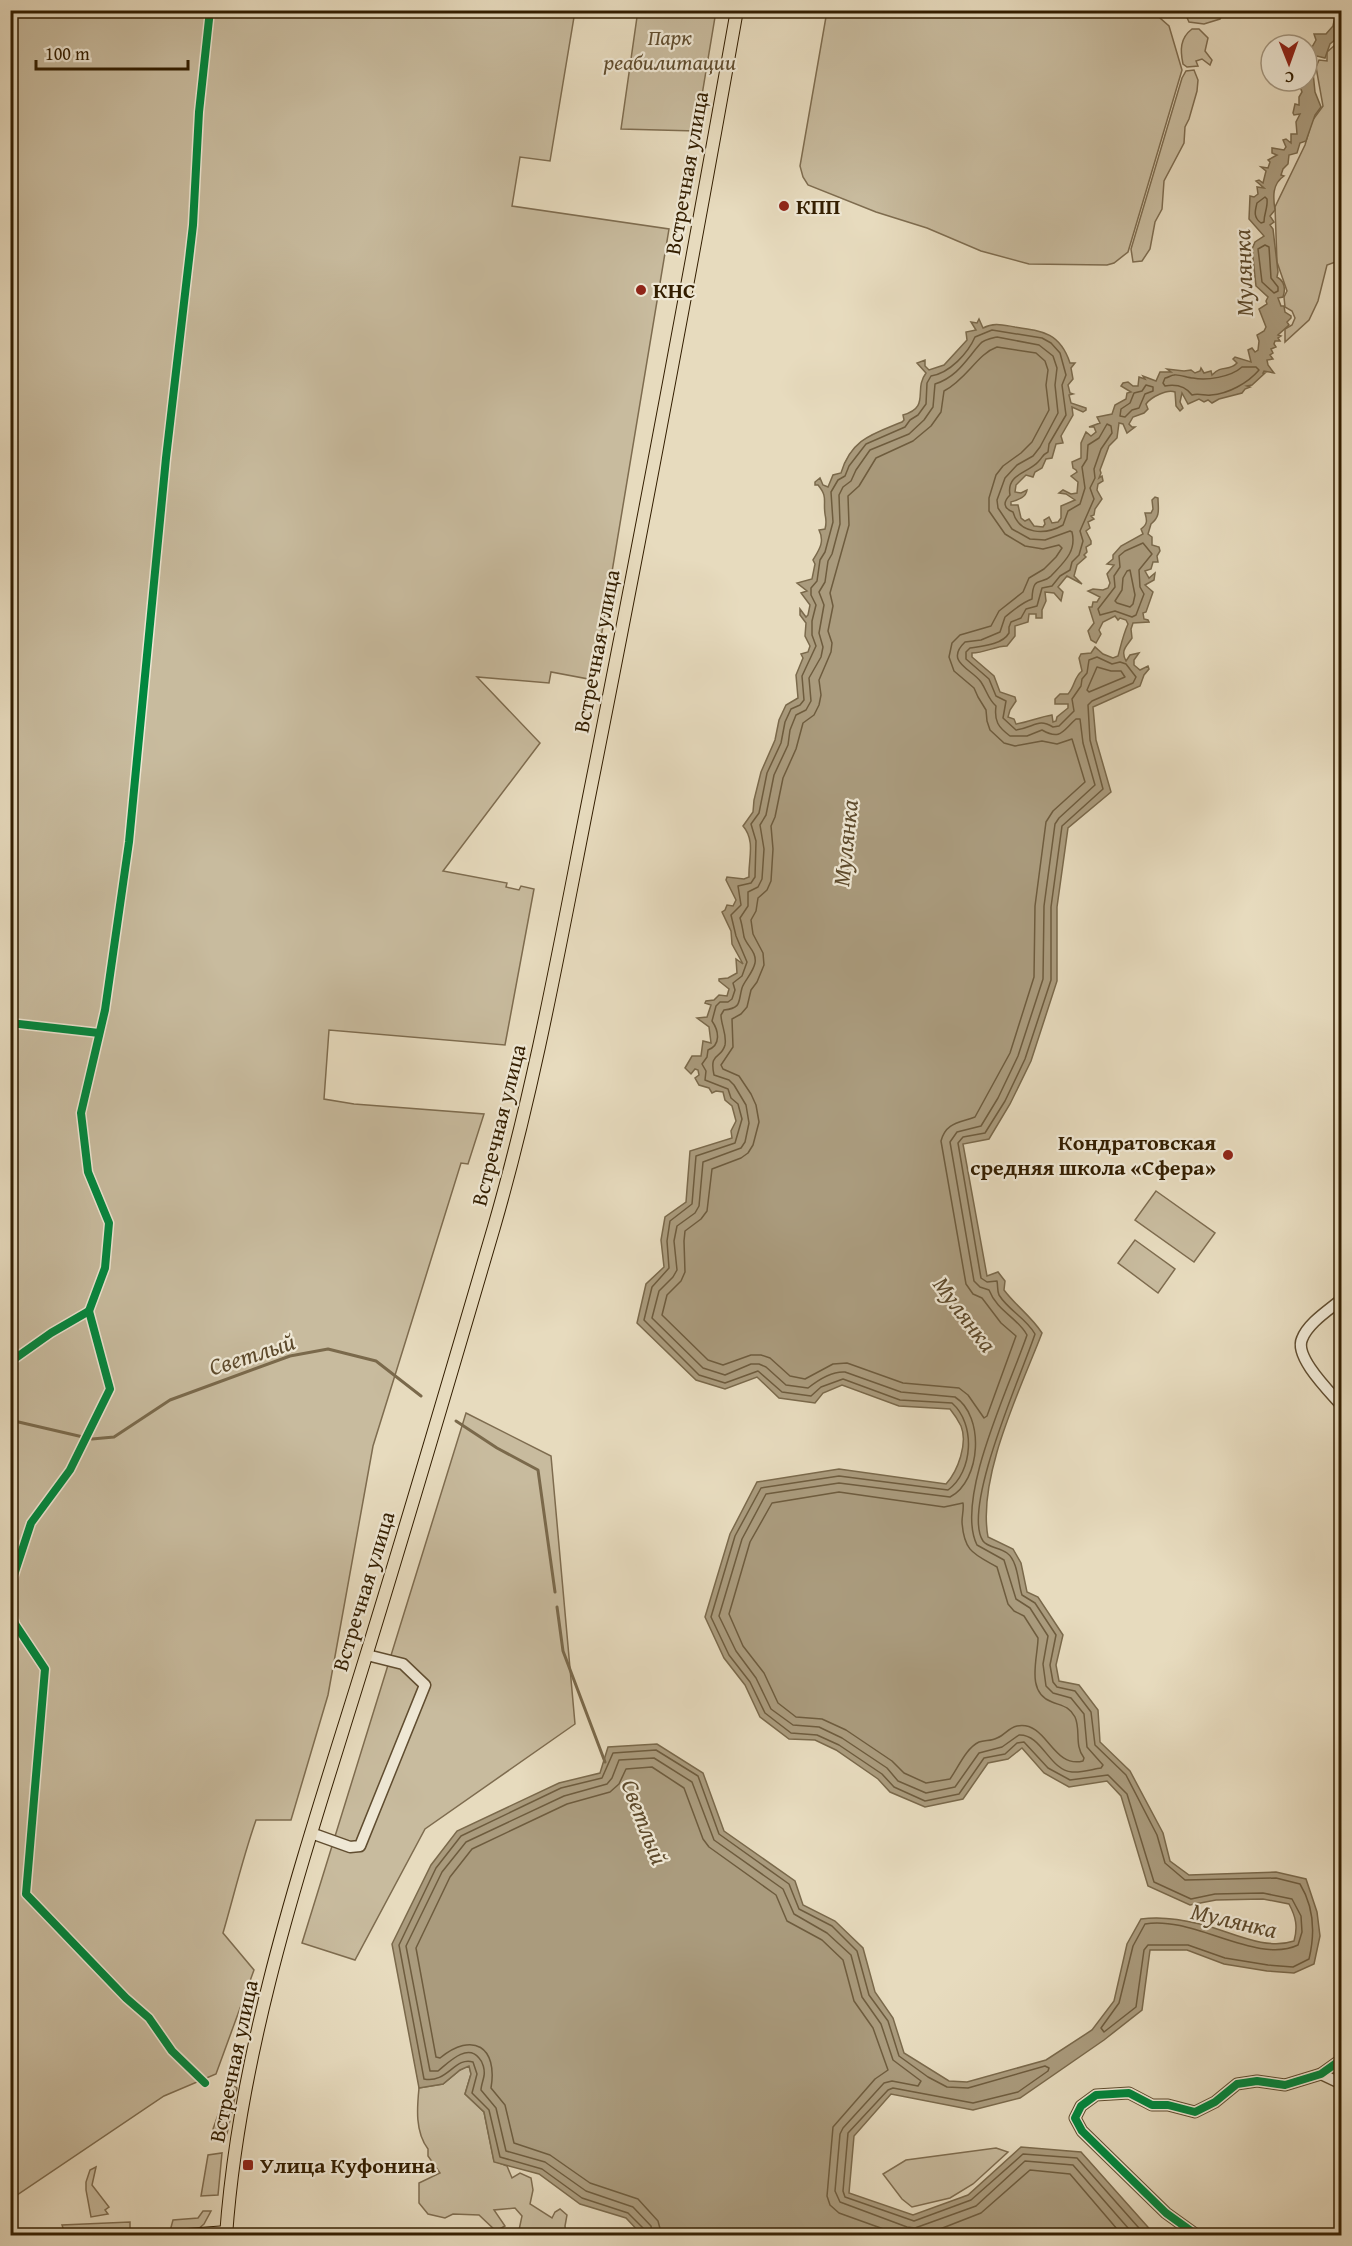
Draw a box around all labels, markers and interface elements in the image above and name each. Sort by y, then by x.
park label: Парк реабилитации [603,21,736,78]
scale bar [36,33,188,71]
north arrow [1259,33,1319,93]
text: 100 m [45,40,90,67]
text: С [1285,66,1294,90]
street label: Встречная улица [656,88,716,257]
place label: КПП [796,190,841,222]
marker: КПП [777,199,791,213]
water label: Мулянка [1224,229,1262,317]
place label: КНС [653,274,695,306]
marker: КНС [634,283,648,297]
street label: Встречная улица [565,566,628,735]
water label: Мулянка [823,798,867,888]
street label: Встречная улица [462,1040,534,1209]
place label: Кондратовская средняя школа «Сфера» [970,1126,1216,1183]
marker: Кондратовская средняя школа «Сфера» [1221,1148,1235,1162]
water label: Мулянка [925,1269,1005,1359]
water label: Светлый [204,1324,300,1384]
street label: Встречная улица [324,1507,403,1675]
water label: Светлый [613,1774,677,1870]
water label: Мулянка [1187,1893,1281,1947]
street label: Встречная улица [200,1976,266,2145]
place label: Улица Куфонина [260,2149,437,2181]
marker: Улица Куфонина [241,2158,255,2172]

